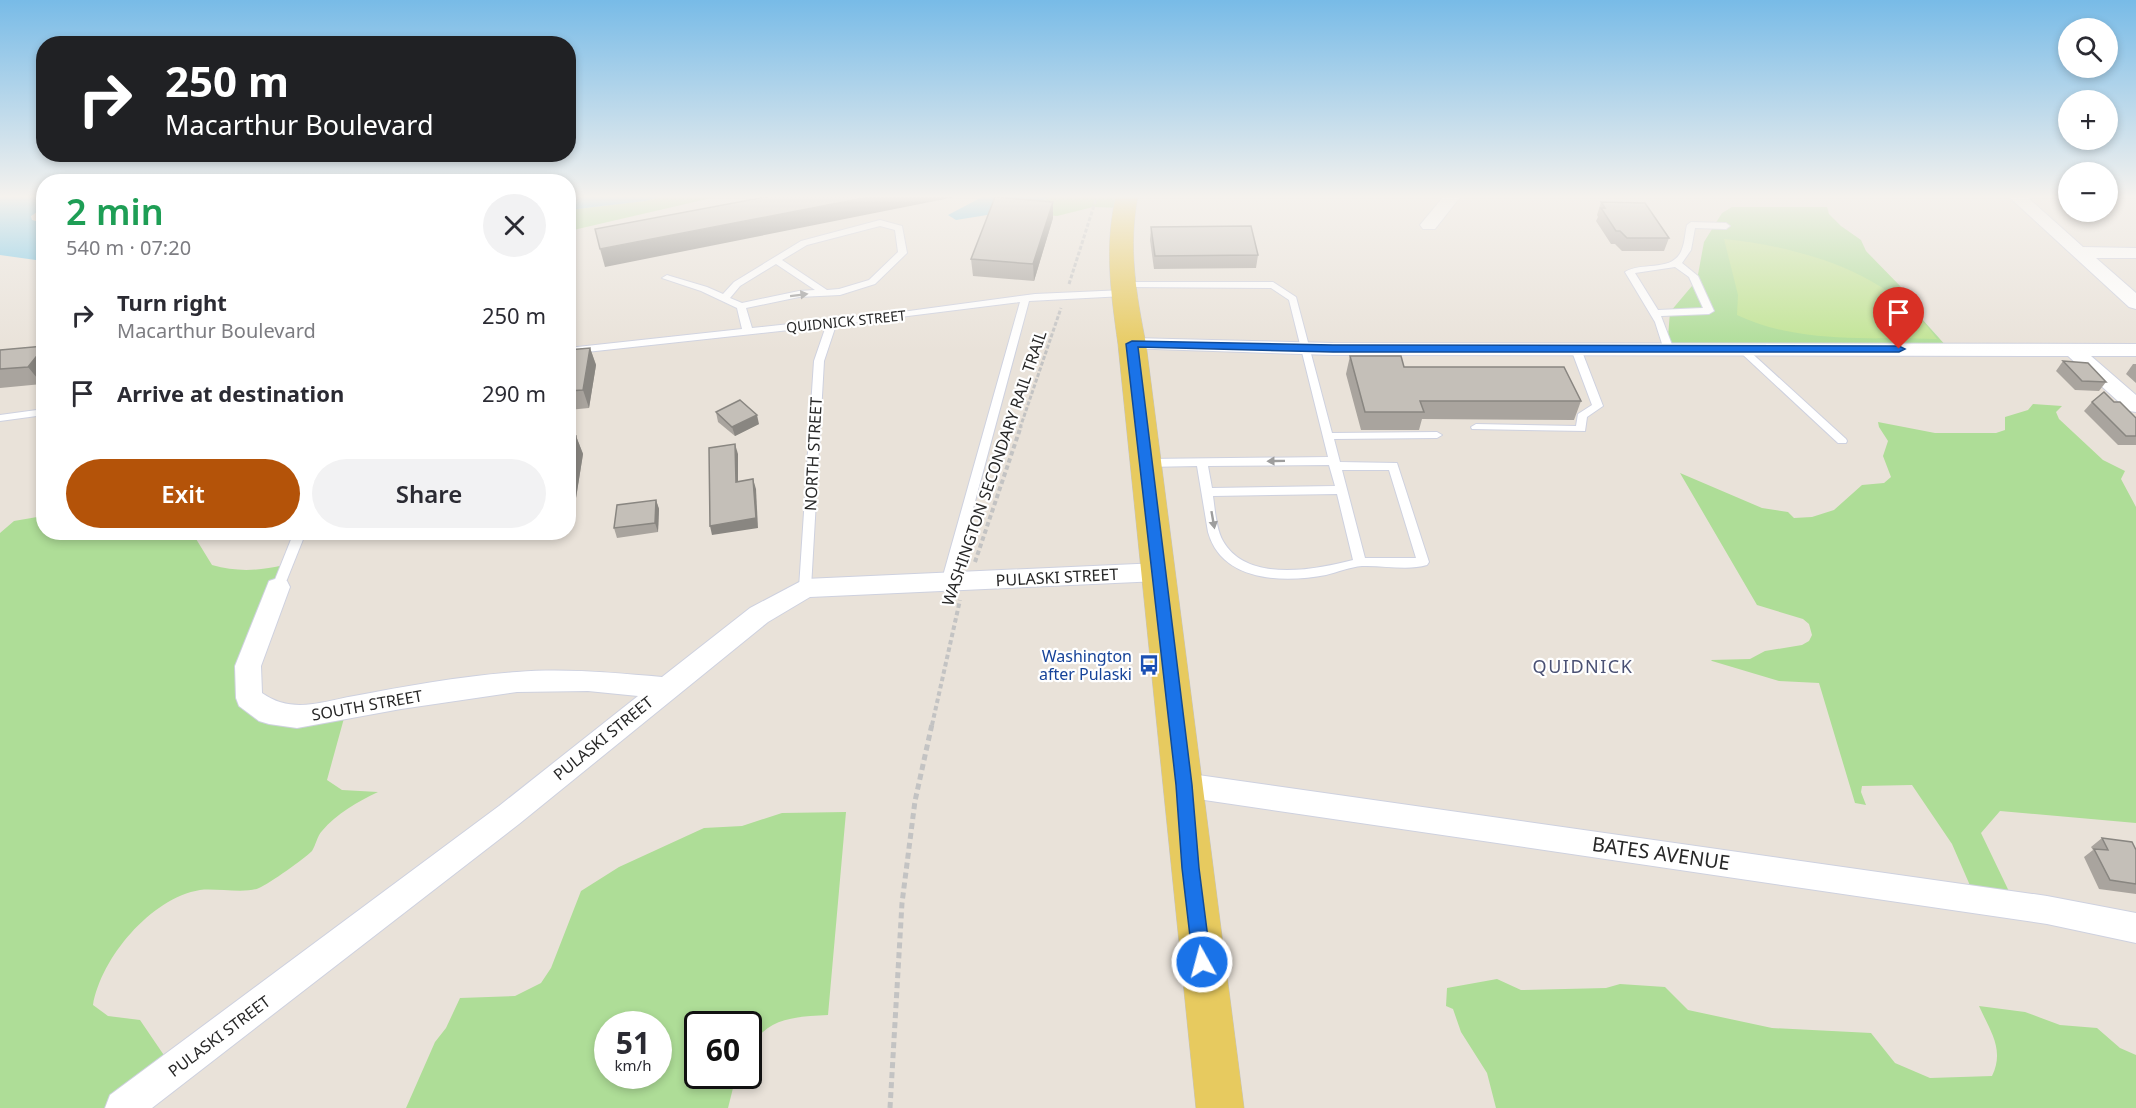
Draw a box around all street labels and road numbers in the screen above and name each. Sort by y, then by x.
street label: QUIDNICK STREET [785,305,907,337]
street label: WASHINGTON SECONDARY RAIL TRAIL [936,327,1052,609]
street label: NORTH STREET [799,396,827,511]
street label: PULASKI STREET [995,563,1119,591]
street label: SOUTH STREET [310,684,424,726]
street label: PULASKI STREET [548,691,658,785]
street label: BATES AVENUE [1590,830,1732,876]
street label: PULASKI STREET [163,990,275,1082]

